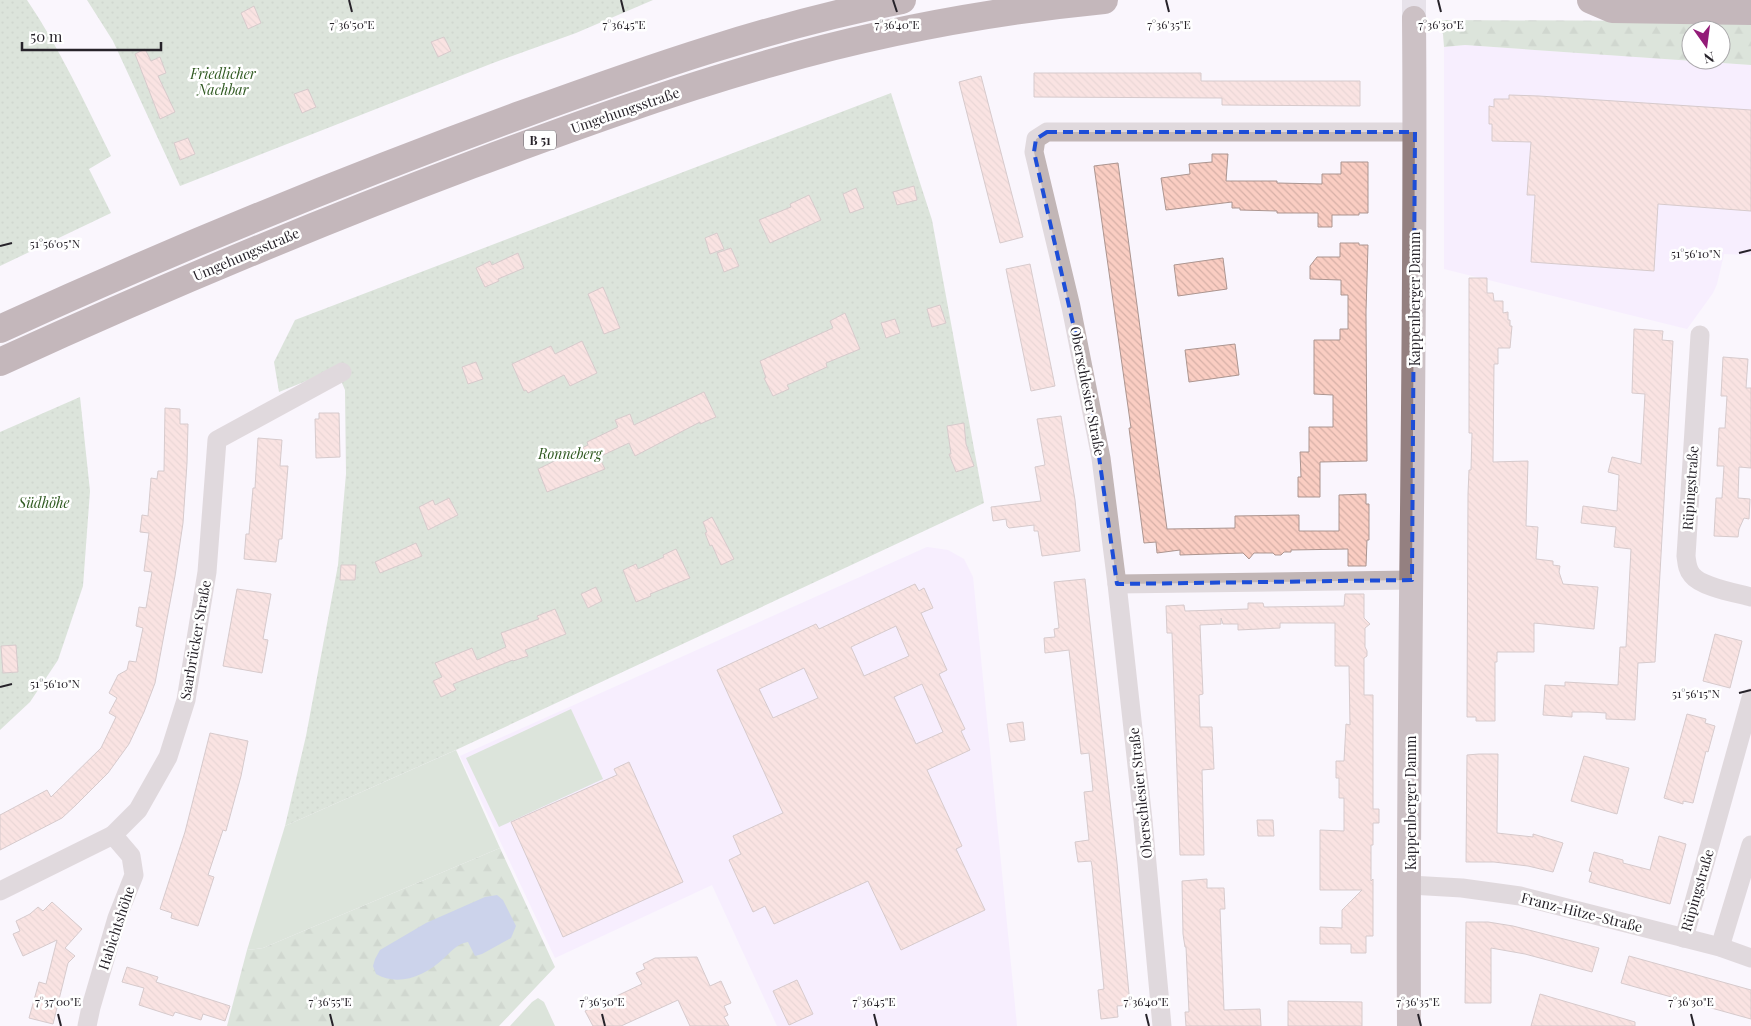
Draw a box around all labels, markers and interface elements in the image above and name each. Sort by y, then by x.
text: 7°36'50"E [329,16,375,32]
text: 7°36'45"E [602,16,646,32]
text: 7°36'40"E [874,16,920,32]
text: 7°36'35"E [1147,16,1191,32]
text: 7°36'30"E [1418,16,1464,32]
scale bar [22,20,161,52]
north arrow [1681,20,1731,70]
text: 50 m [30,26,63,46]
text: N [1702,48,1716,69]
park label: Friedlicher Nachbar [189,64,257,99]
street label: Umgehungsstraße [568,82,682,138]
road number: B 51 [524,130,556,150]
street label: Umgehungsstraße [190,223,302,285]
street label: Kappenberger Damm [1405,231,1424,366]
text: 51°56'05"N [30,235,81,251]
text: 51°56'10"N [1671,245,1722,261]
street label: Oberschlesier Straße [1066,325,1110,457]
park label: Ronneberg [537,444,604,463]
street label: Rüpingstraße [1678,445,1702,531]
park label: Südhöhe [17,493,70,512]
street label: Saarbrücker Straße [175,579,215,701]
text: 51°56'10"N [30,675,81,691]
text: 51°56'15"N [1672,685,1720,701]
street label: Oberschlesier Straße [1124,727,1156,859]
street label: Kappenberger Damm [1401,735,1420,870]
street label: Rüpingstraße [1676,847,1718,933]
street label: Habichtshöhe [94,884,138,972]
street label: Franz-Hitze-Straße [1519,888,1645,936]
text: 7°37'00"E [35,993,81,1009]
text: 7°36'55"E [308,993,352,1009]
text: 7°36'50"E [579,993,625,1009]
text: 7°36'45"E [852,993,896,1009]
text: 7°36'40"E [1123,993,1169,1009]
text: 7°36'35"E [1396,993,1440,1009]
text: 7°36'30"E [1668,993,1714,1009]

